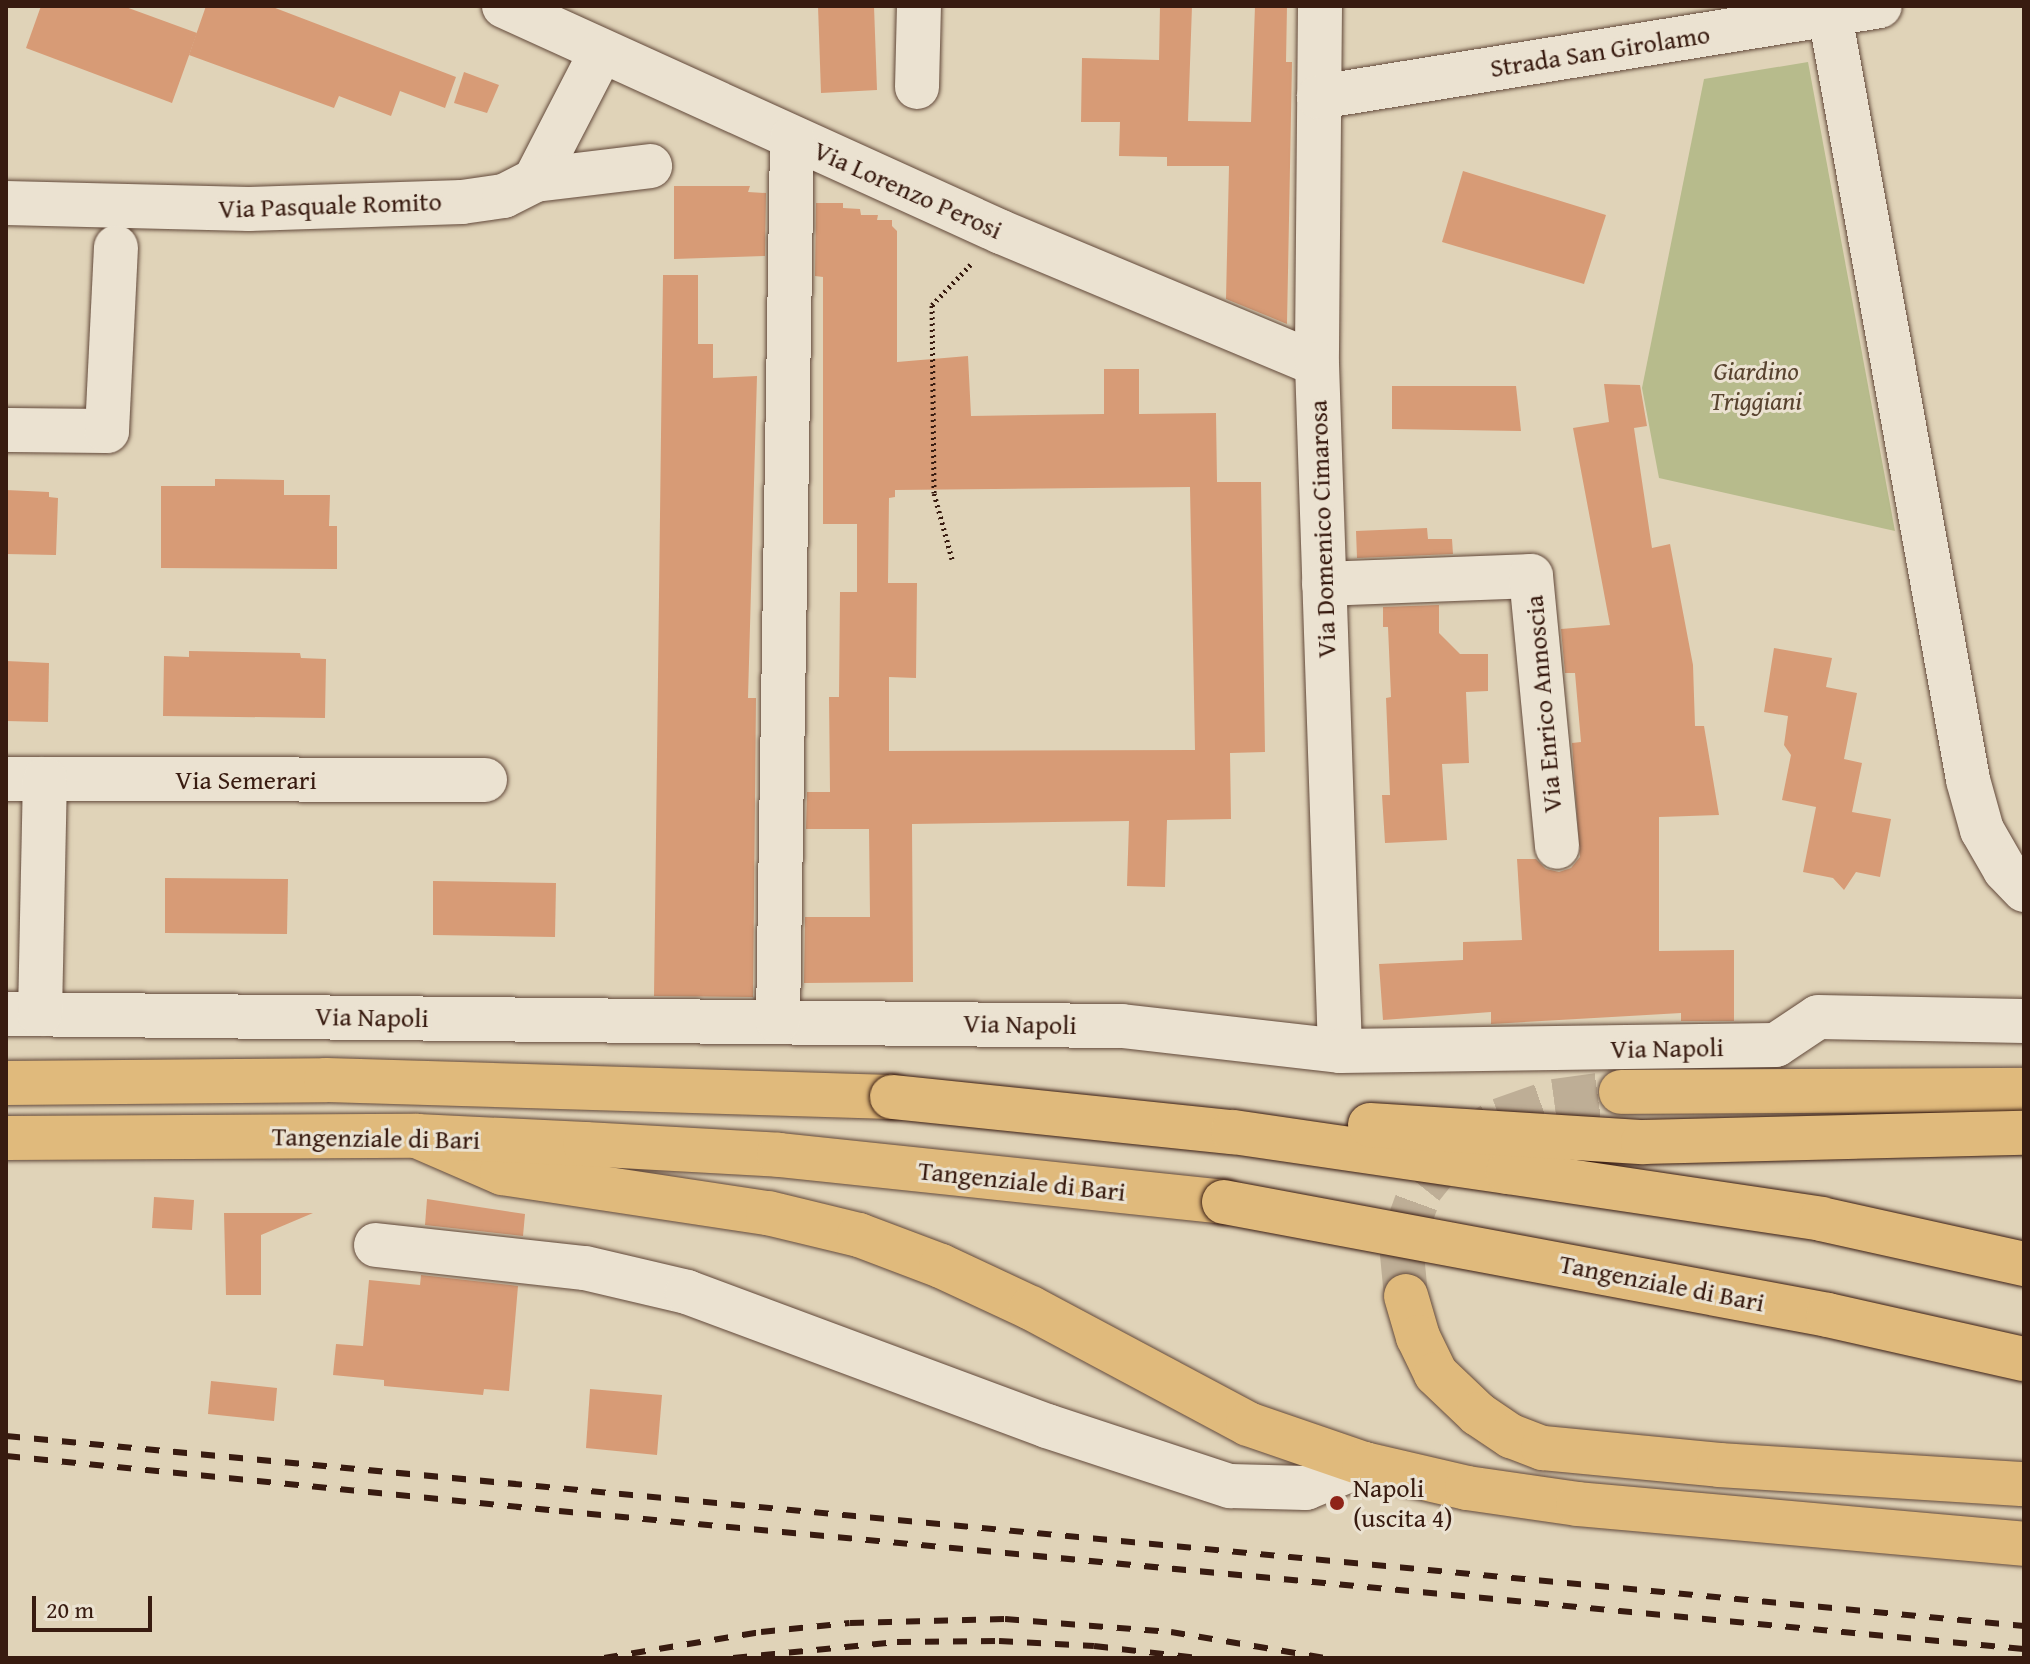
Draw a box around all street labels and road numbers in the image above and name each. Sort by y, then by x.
street label: Strada San Girolamo [1488,18,1712,84]
street label: Via Lorenzo Perosi [809,134,1007,246]
street label: Via Pasquale Romito [218,186,442,224]
street label: Via Domenico Cimarosa [1302,399,1342,659]
street label: Via Enrico Annoscia [1518,594,1568,814]
street label: Via Semerari [175,764,317,796]
street label: Via Napoli [315,1000,429,1034]
street label: Via Napoli [963,1007,1077,1041]
street label: Via Napoli [1610,1031,1724,1065]
street label: Tangenziale di Bari [272,1121,480,1155]
street label: Tangenziale di Bari [917,1155,1127,1207]
street label: Tangenziale di Bari [1557,1248,1767,1318]

